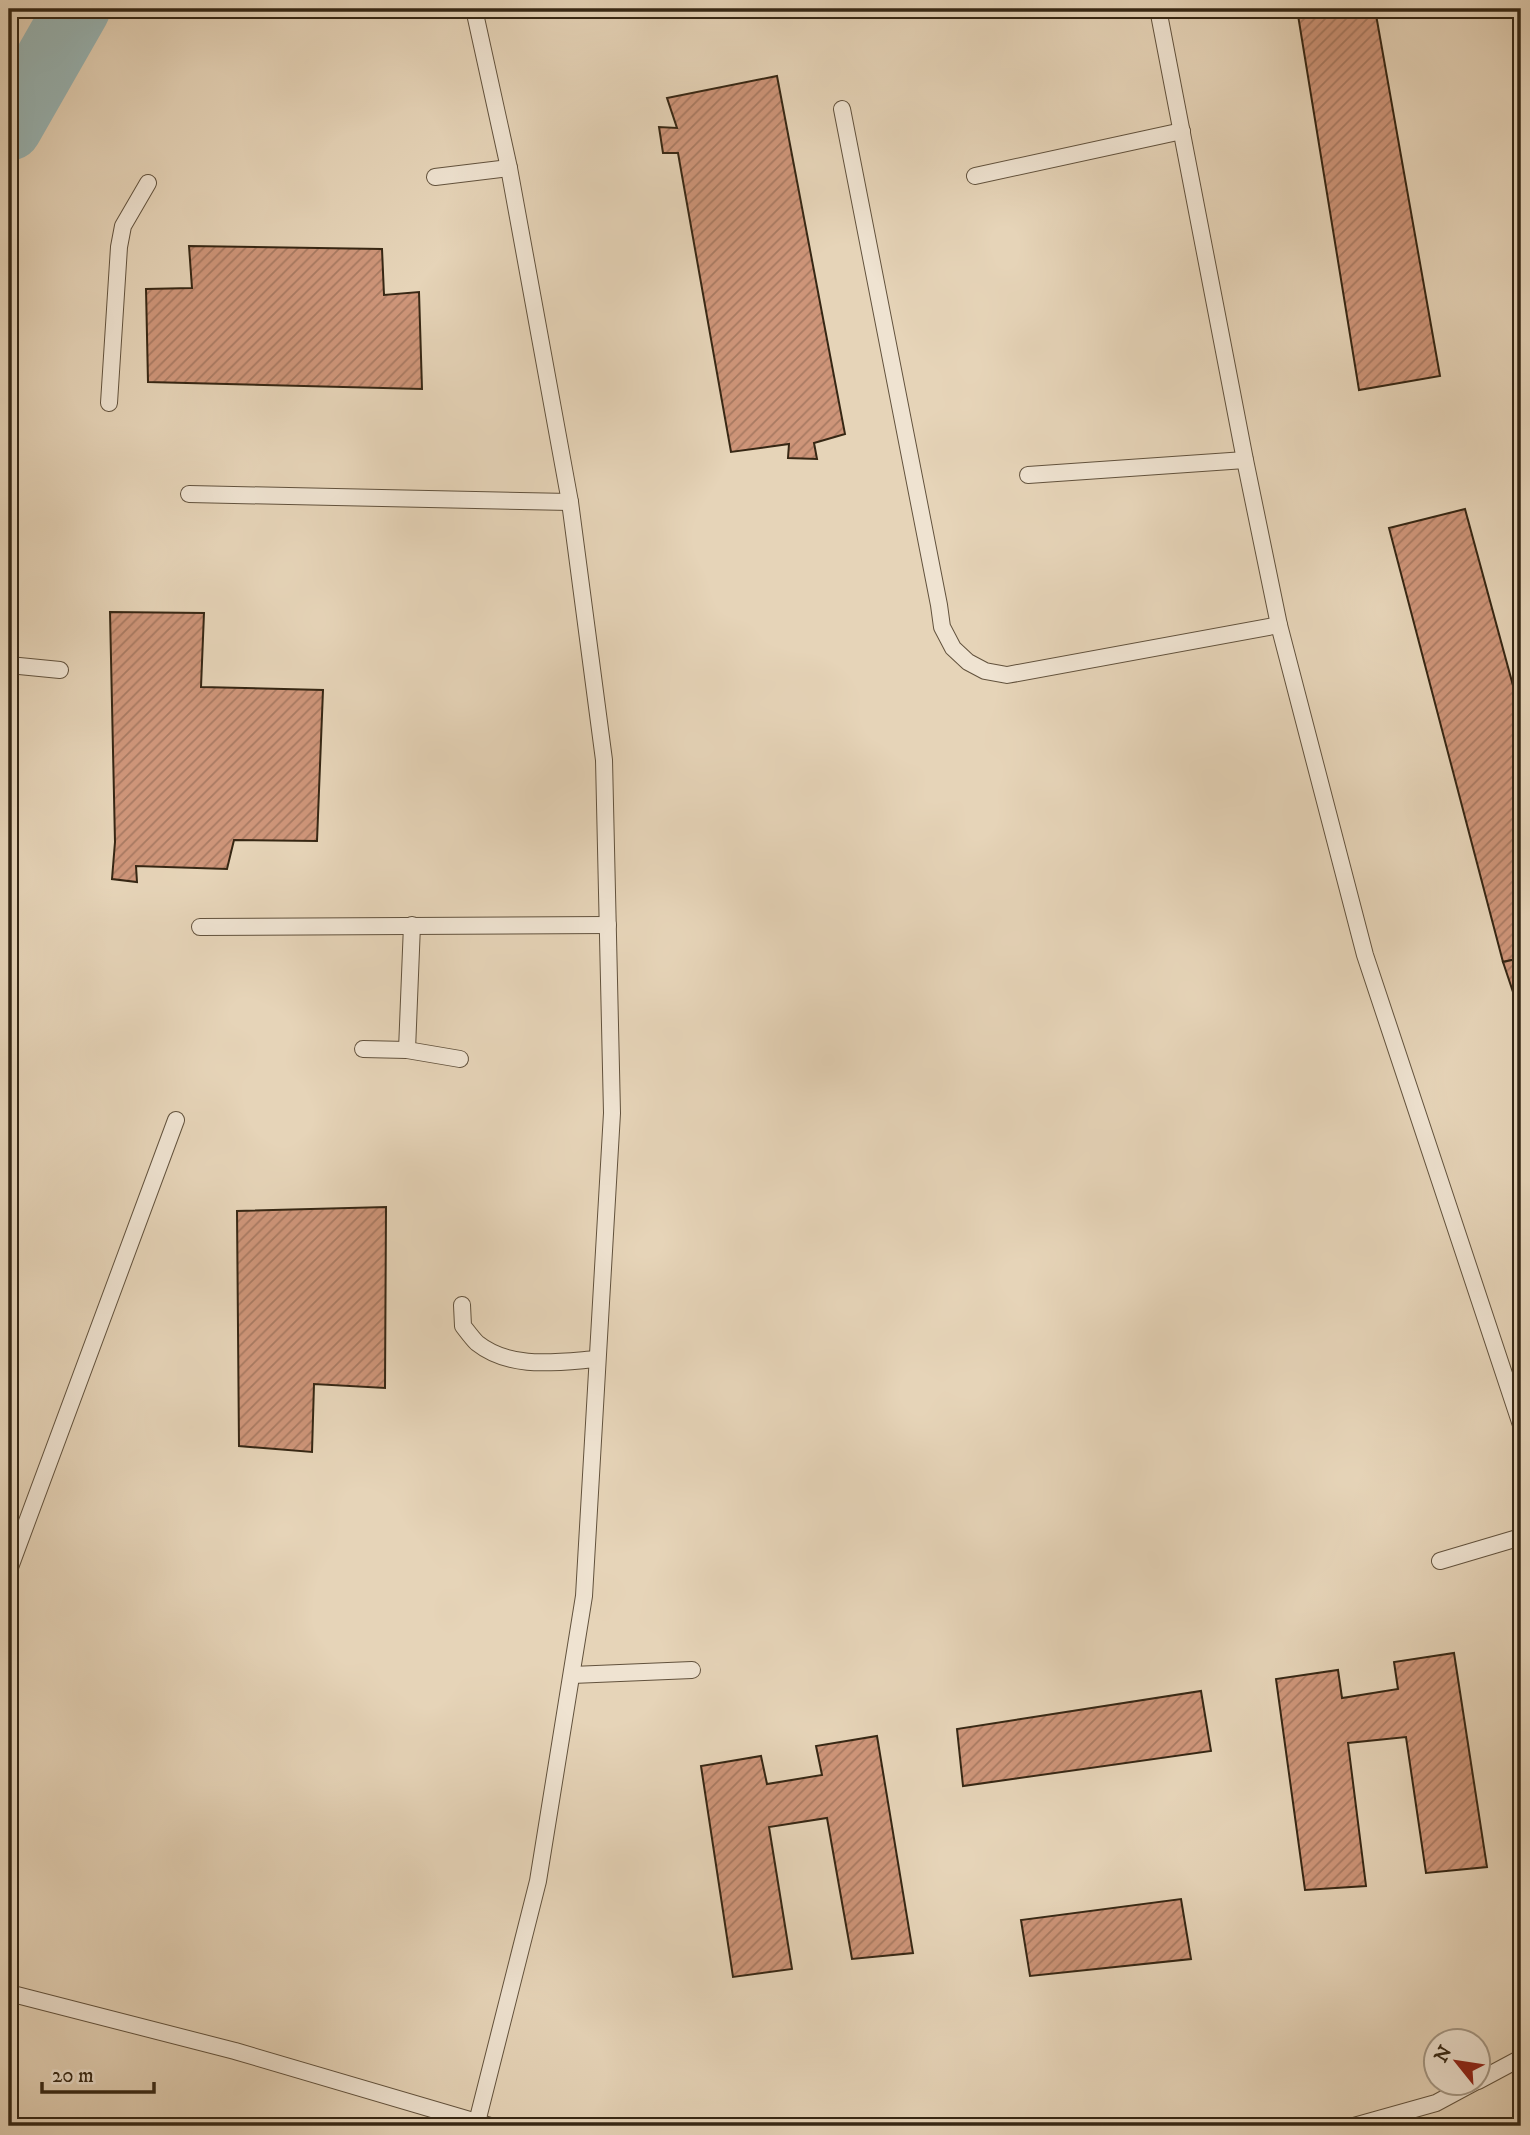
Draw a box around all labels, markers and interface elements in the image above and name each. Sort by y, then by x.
north arrow [1422,2026,1492,2096]
text: N [1430,2041,1458,2067]
scale bar [42,2051,154,2095]
text: 20 m [52,2063,94,2089]

